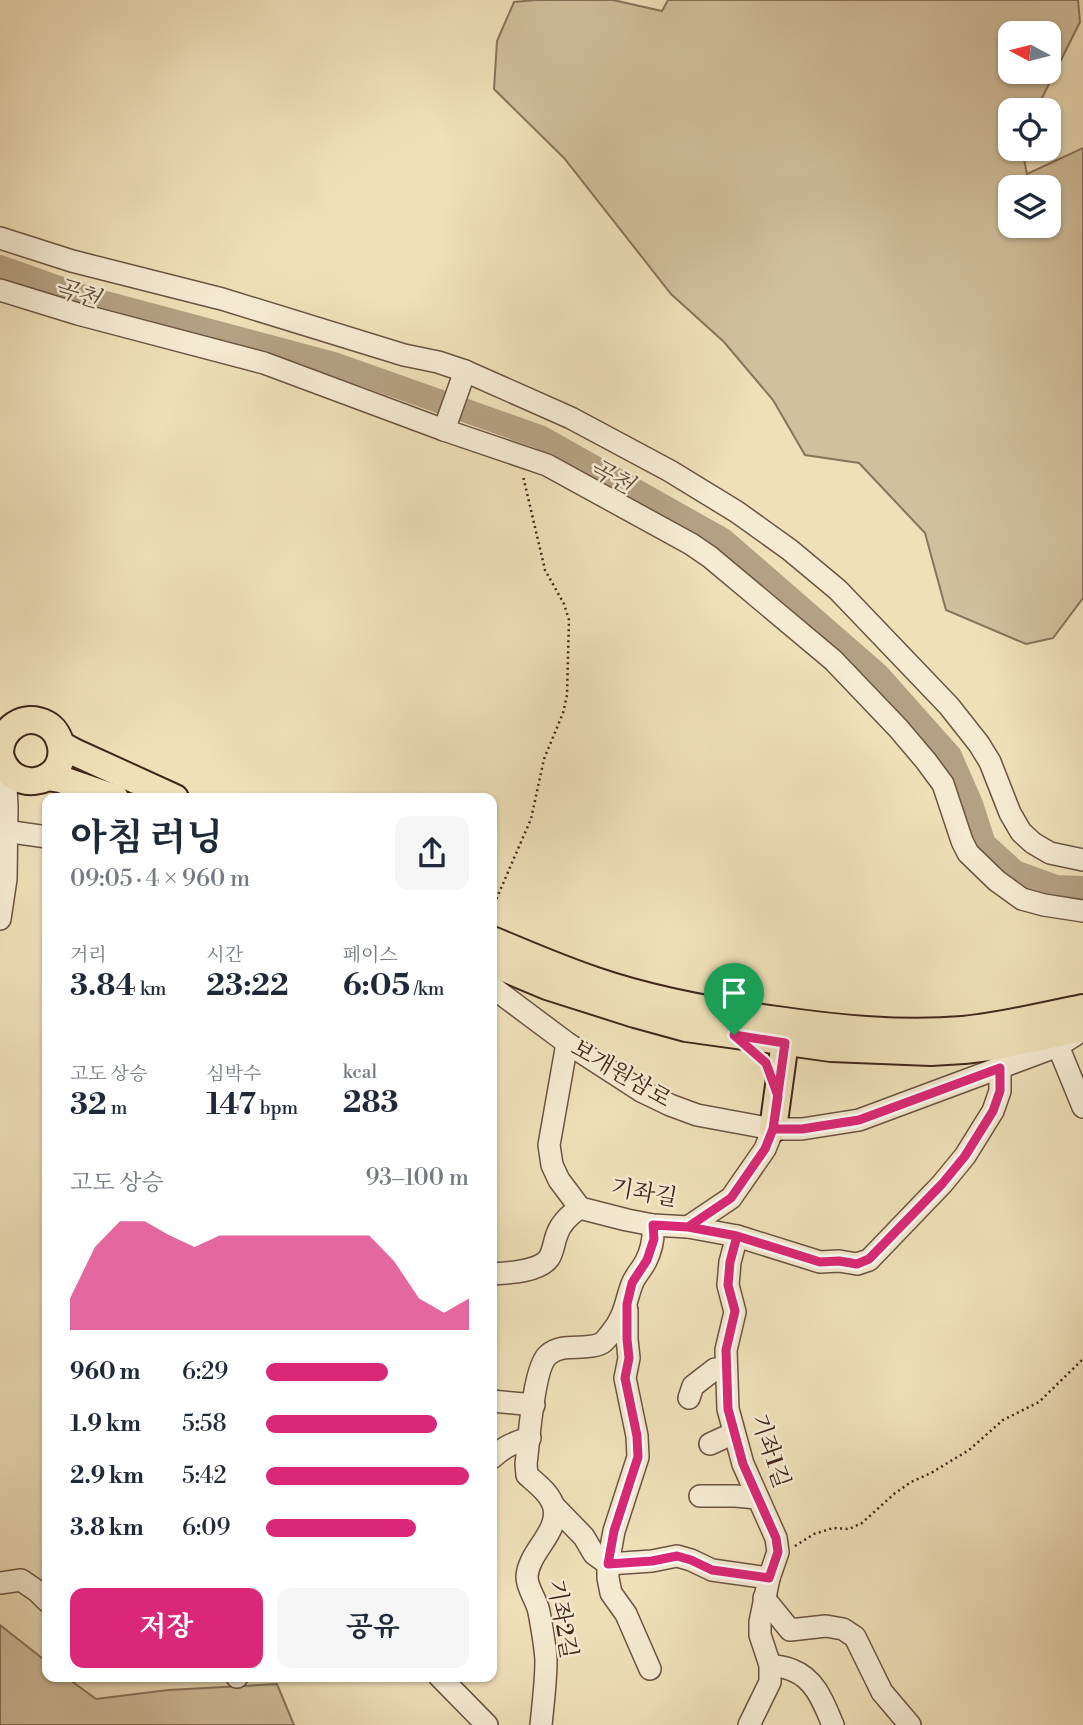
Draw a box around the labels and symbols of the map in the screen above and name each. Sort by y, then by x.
north arrow [998,21,1060,84]
water label: 곡천 [50,273,105,316]
water label: 곡천 [583,453,640,502]
pin [704,963,764,1035]
street label: 보개원삼로 [566,1034,676,1114]
street label: 기좌길 [609,1173,679,1213]
street label: 기좌1길 [744,1410,796,1492]
street label: 기좌2길 [541,1577,583,1661]

